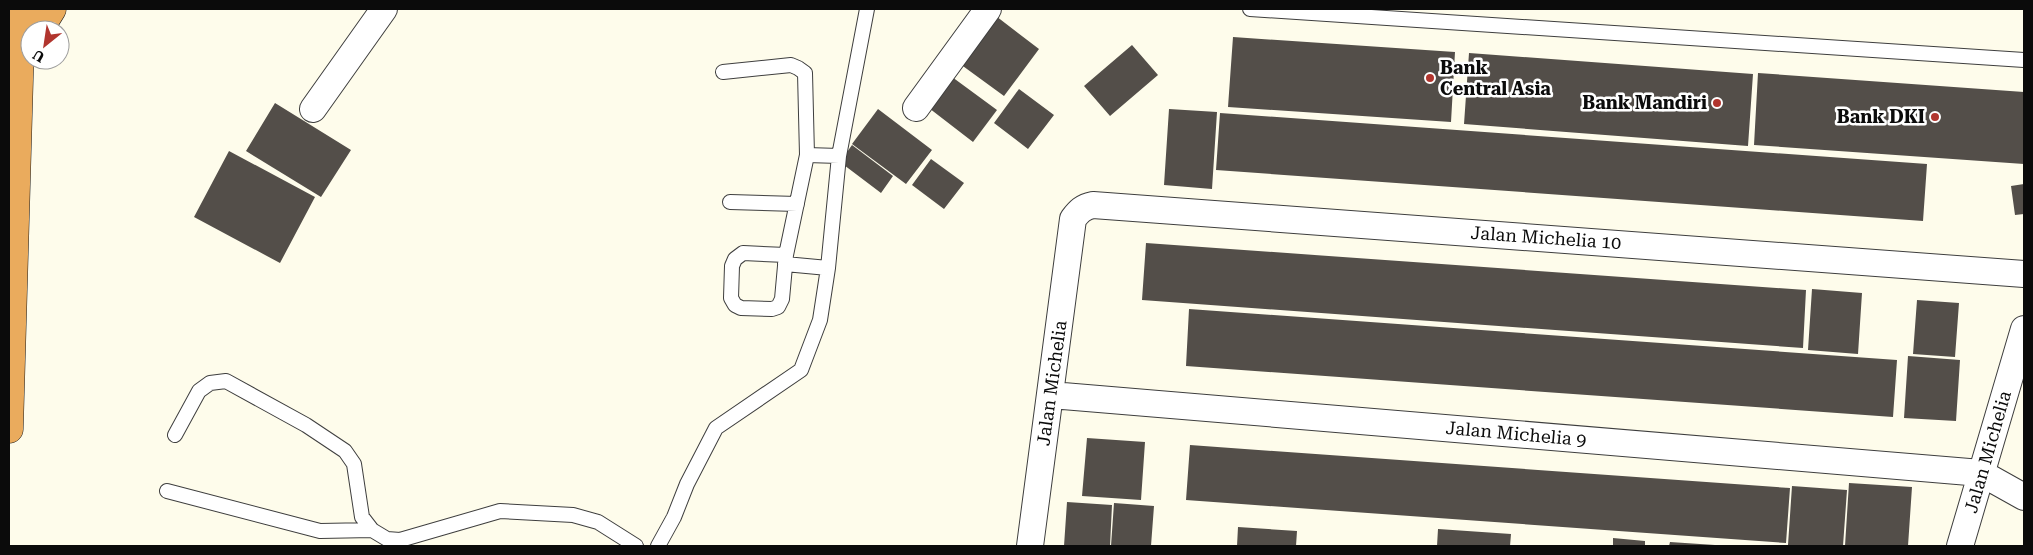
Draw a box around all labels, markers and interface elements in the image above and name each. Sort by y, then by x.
north arrow [20,20,70,70]
text: U [30,47,47,66]
place label: Bank Central Asia [1440,57,1551,99]
marker: Bank Central Asia [1424,72,1436,84]
place label: Bank Mandiri [1582,92,1707,113]
marker: Bank Mandiri [1711,97,1723,109]
place label: Bank DKI [1837,106,1925,127]
marker: Bank DKI [1929,111,1941,123]
street label: Jalan Michelia 10 [1470,222,1622,253]
street label: Jalan Michelia [1032,319,1071,447]
street label: Jalan Michelia [1960,388,2015,515]
street label: Jalan Michelia 9 [1445,417,1587,450]

